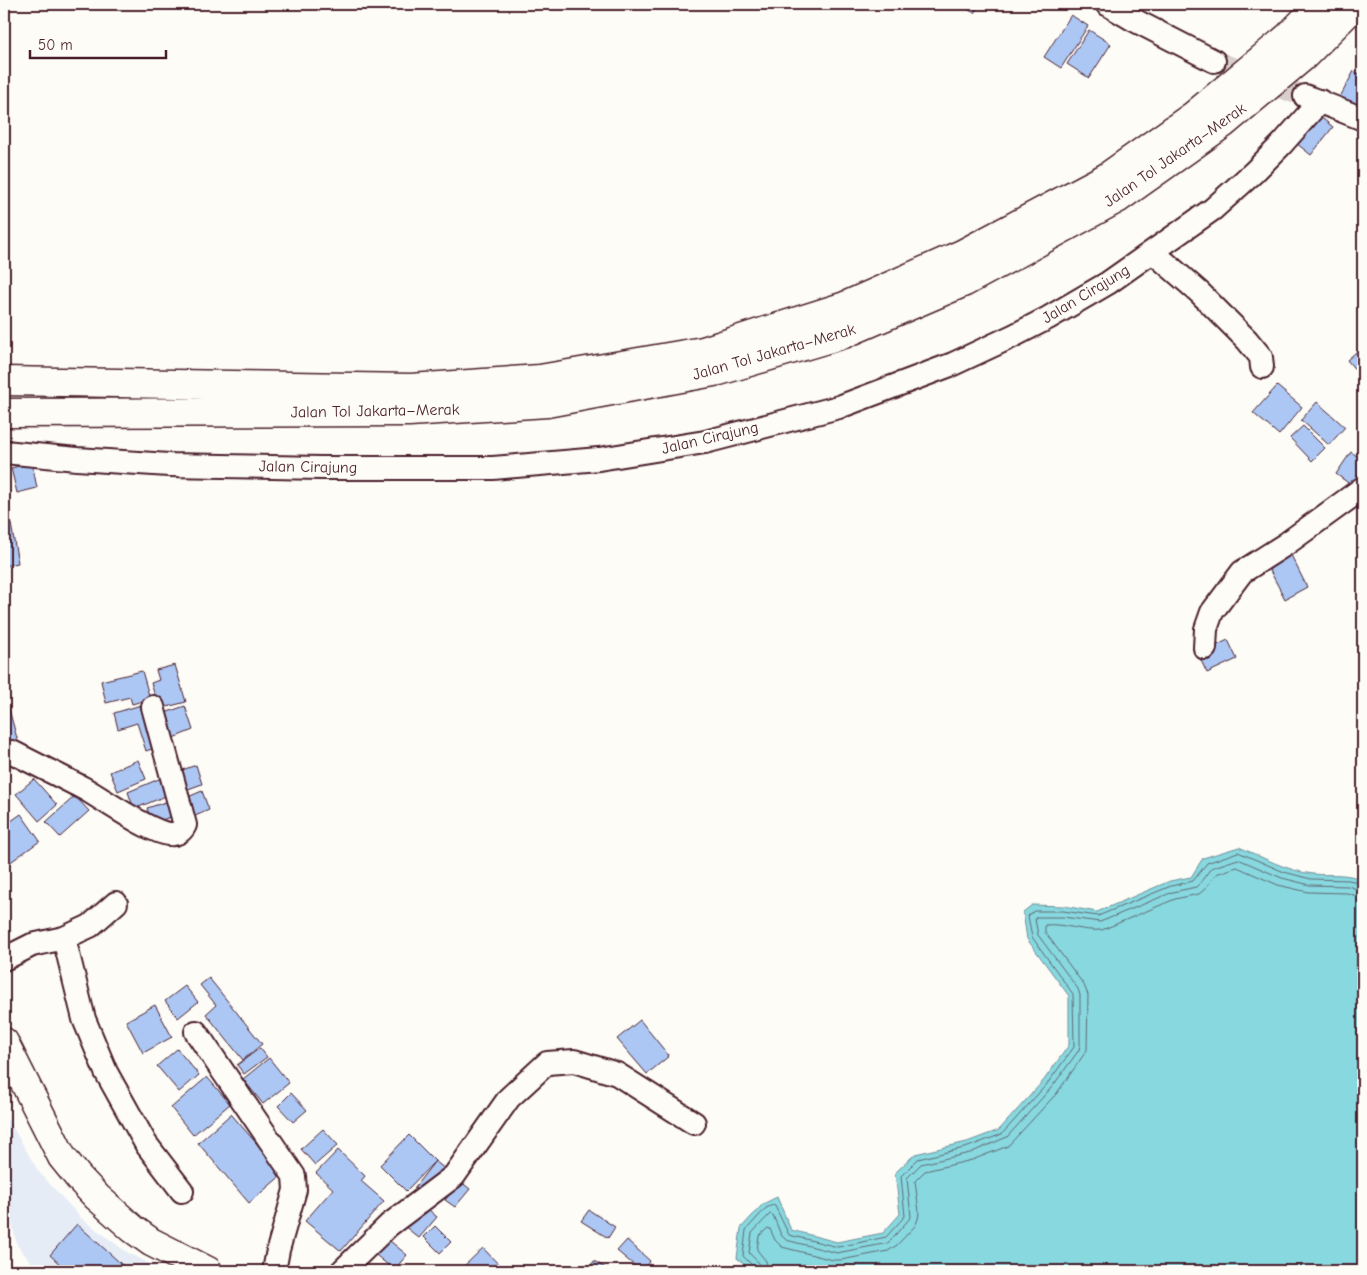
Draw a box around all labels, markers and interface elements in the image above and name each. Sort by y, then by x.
scale bar [30,28,166,60]
text: 50 m [38,36,73,54]
street label: Jalan Tol Jakarta–Merak [1101,99,1249,211]
street label: Jalan Cirajung [1039,261,1133,327]
street label: Jalan Tol Jakarta–Merak [690,320,858,384]
street label: Jalan Tol Jakarta–Merak [290,401,460,421]
street label: Jalan Cirajung [660,418,760,458]
street label: Jalan Cirajung [259,457,357,477]

